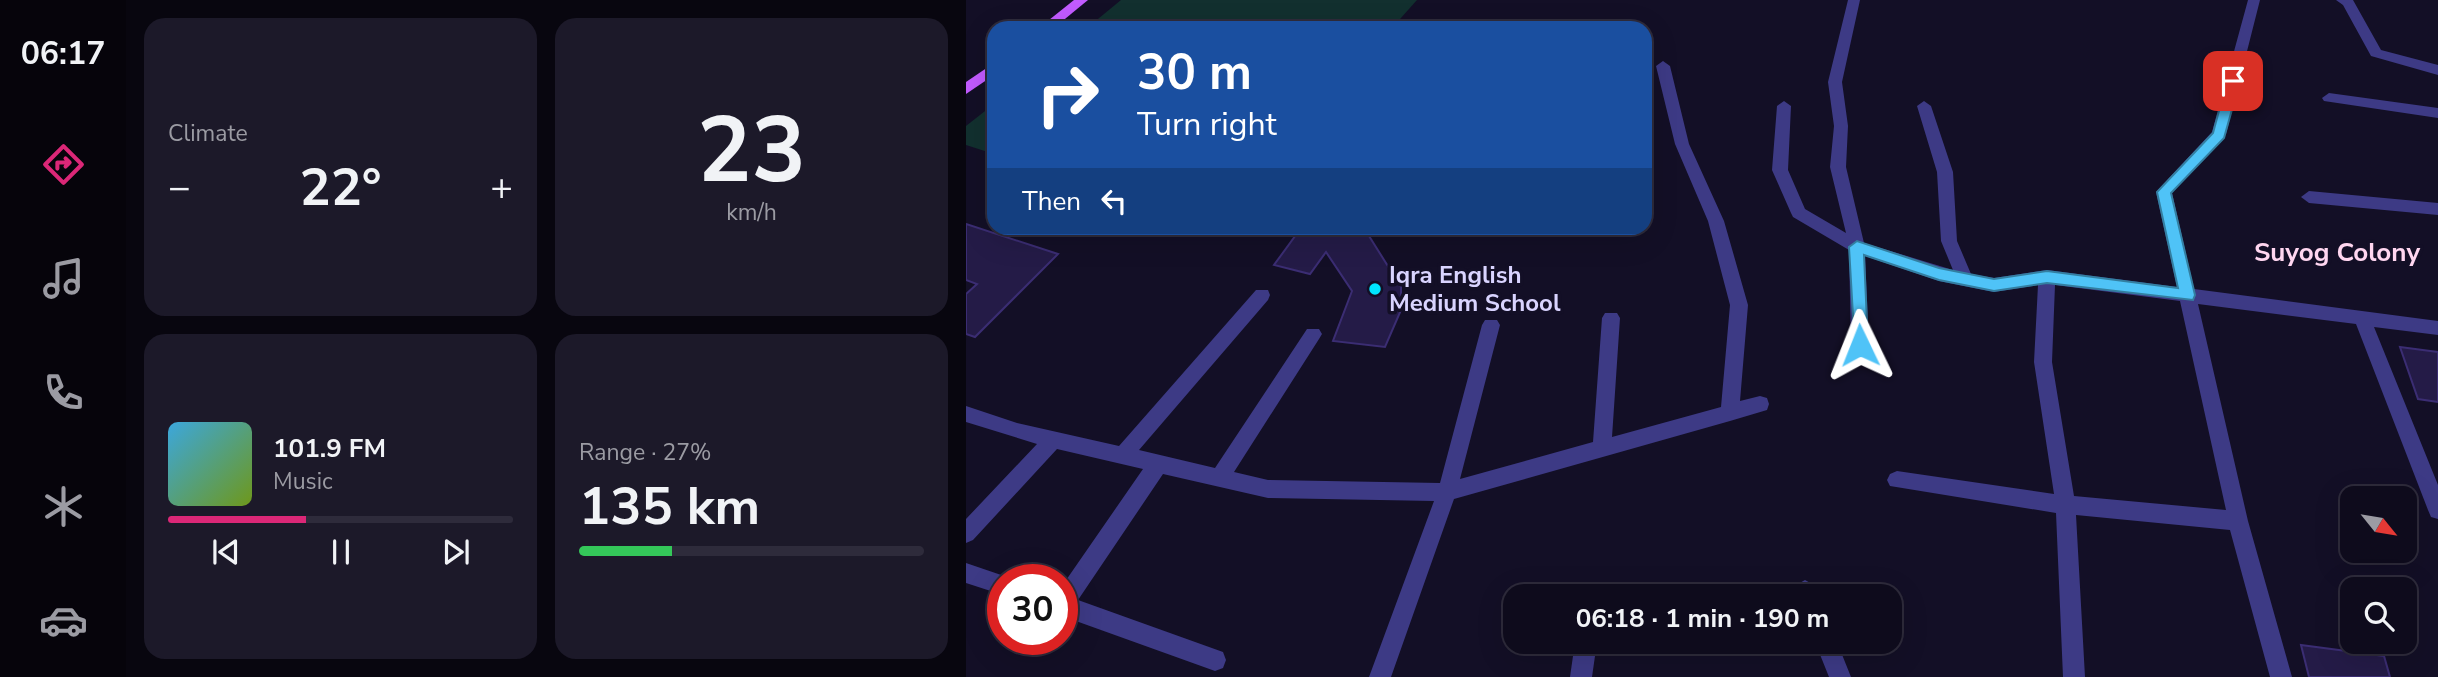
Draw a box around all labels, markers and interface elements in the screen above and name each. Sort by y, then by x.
text: 06:17 [21,32,105,75]
text: 30 m [1137,39,1252,106]
icon: right [1022,49,1113,140]
pin [2203,51,2263,111]
icon: arrive [2214,62,2252,100]
text: 23 [697,89,806,213]
text: Turn right [1137,103,1277,146]
text: Climate [168,118,248,149]
icon: directions [39,140,88,189]
text: 22° [299,152,382,223]
text: − [168,162,191,213]
text: + [490,162,513,213]
icon: left [1095,182,1133,220]
text: Then [1022,184,1081,219]
text: km/h [726,197,777,228]
district label: Suyog Colony [2254,235,2420,270]
icon: music [39,254,88,303]
place label: Iqra English Medium School [1389,259,1561,319]
marker: Iqra English Medium School [1367,281,1383,297]
position arrow [1823,308,1897,382]
icon: phone [39,368,88,417]
text: 101.9 FM [273,431,386,466]
text: Range · 27% [579,437,711,468]
text: Music [273,466,333,497]
text: 135 km [579,471,760,542]
icon: climate [39,482,88,531]
north arrow [2340,486,2417,564]
map controls [2340,486,2417,654]
icon: previous [207,533,245,571]
icon: pause [322,533,360,571]
icon: next [437,533,475,571]
speed limit sign: 30 [987,564,1078,655]
button: search [2340,577,2417,654]
icon: car [39,596,88,645]
text: 06:18 · 1 min · 190 m [1576,601,1829,636]

